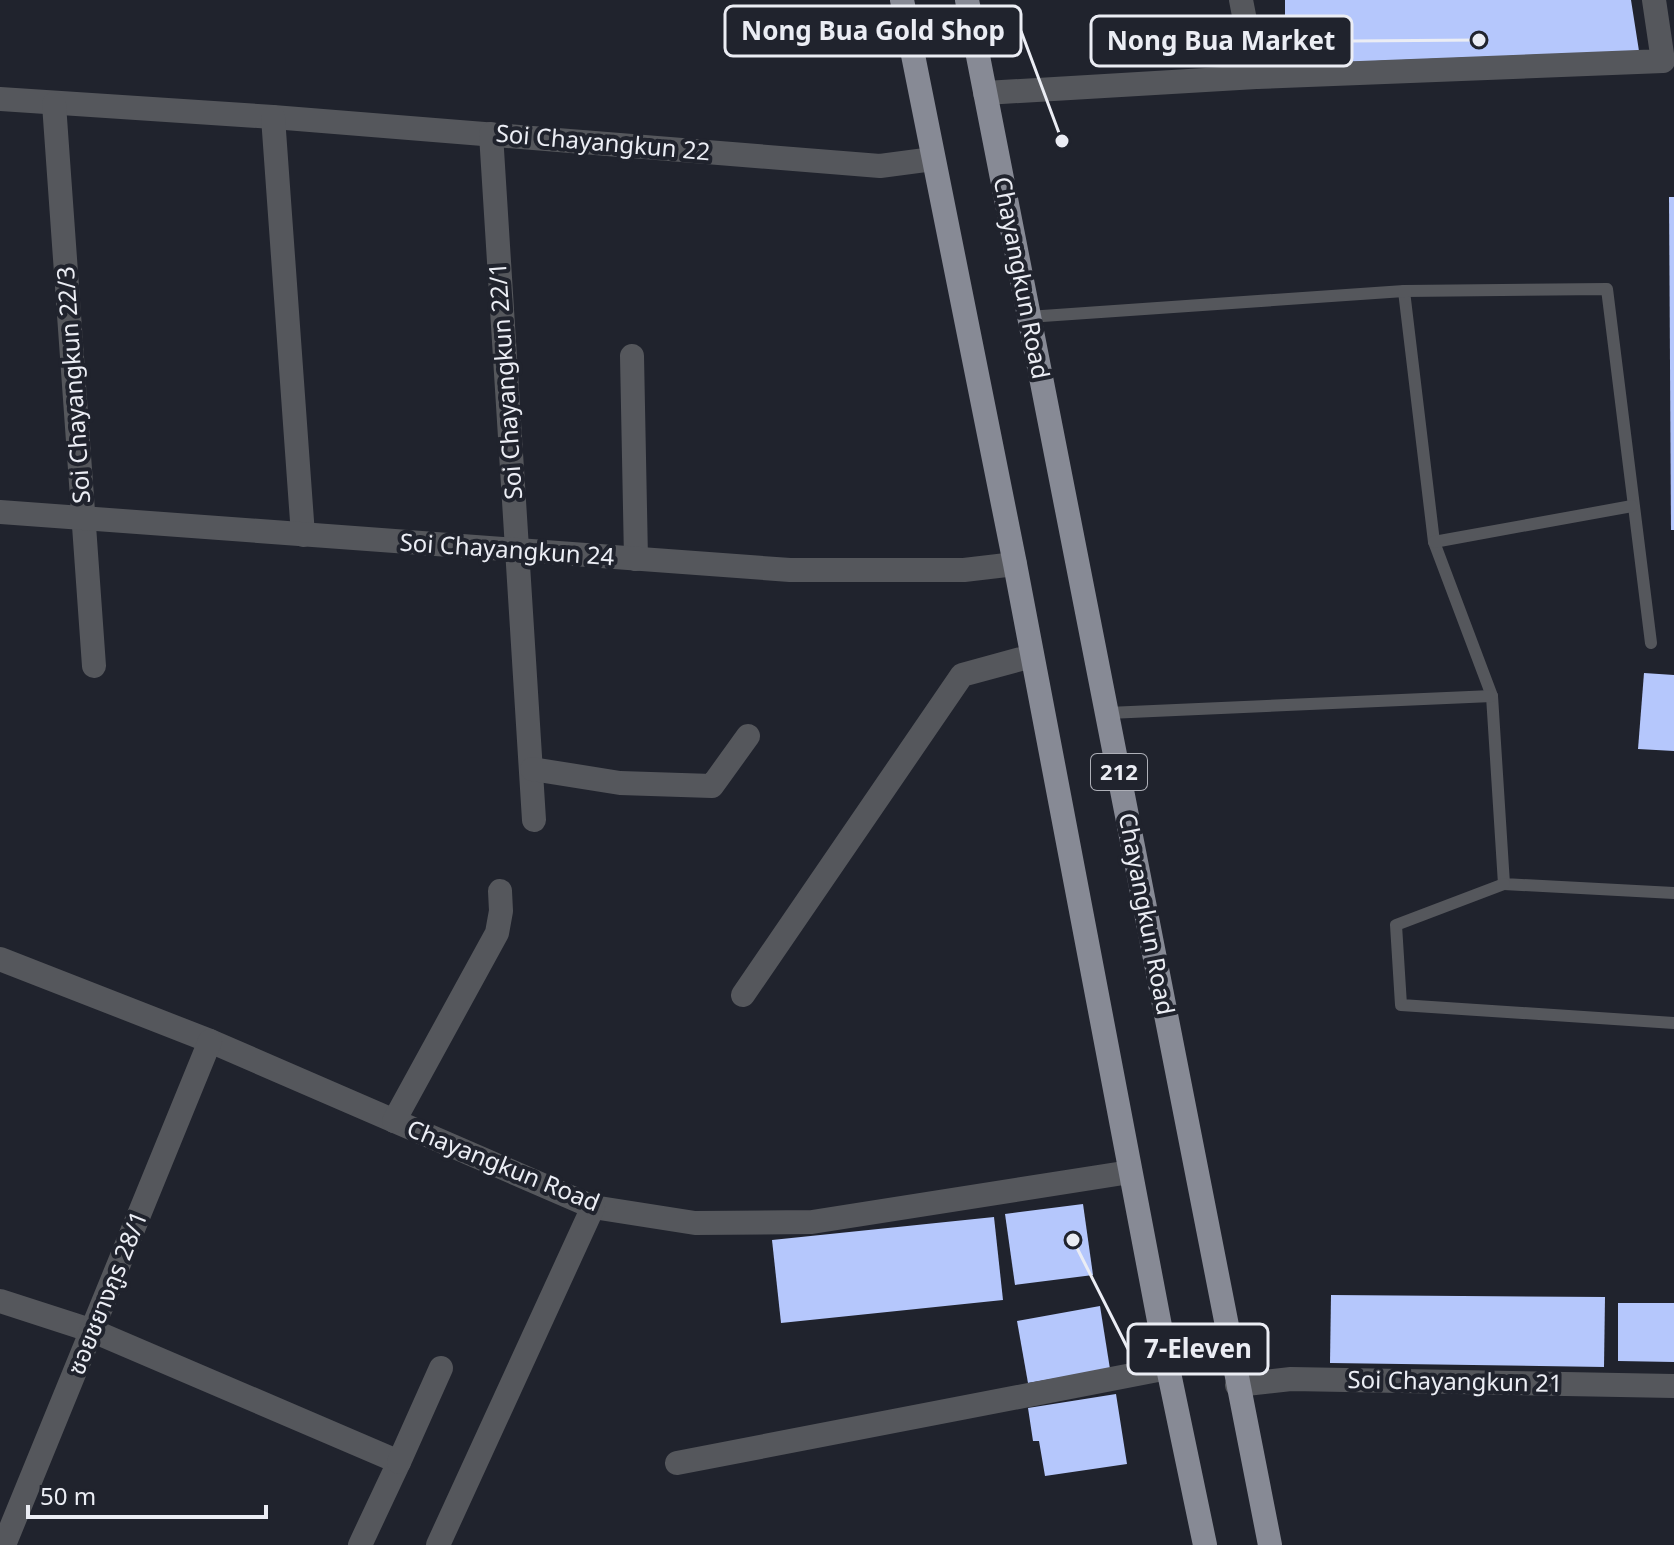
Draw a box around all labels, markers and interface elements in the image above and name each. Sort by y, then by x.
callout: Nong Bua Gold Shop [725,6,1021,56]
text: Nong Bua Gold Shop [741,12,1005,48]
callout: Nong Bua Market [1091,16,1352,66]
text: Nong Bua Market [1107,22,1335,58]
street label: Soi Chayangkun 22 [495,116,712,167]
street label: Chayangkun Road [987,174,1058,382]
street label: Soi Chayangkun 22/1 [480,261,529,501]
street label: Soi Chayangkun 22/3 [48,265,97,505]
street label: Soi Chayangkun 24 [399,525,616,572]
road number: 212 [1091,754,1147,790]
street label: Chayangkun Road [1112,810,1183,1018]
street label: Chayangkun Road [402,1111,605,1218]
street label: ซอยชยางกูร 28/1 [59,1206,154,1379]
callout: 7-Eleven [1128,1324,1268,1374]
text: 7-Eleven [1144,1330,1252,1366]
street label: Soi Chayangkun 21 [1347,1362,1563,1399]
scale bar [28,1469,266,1519]
text: 50 m [40,1479,96,1512]

